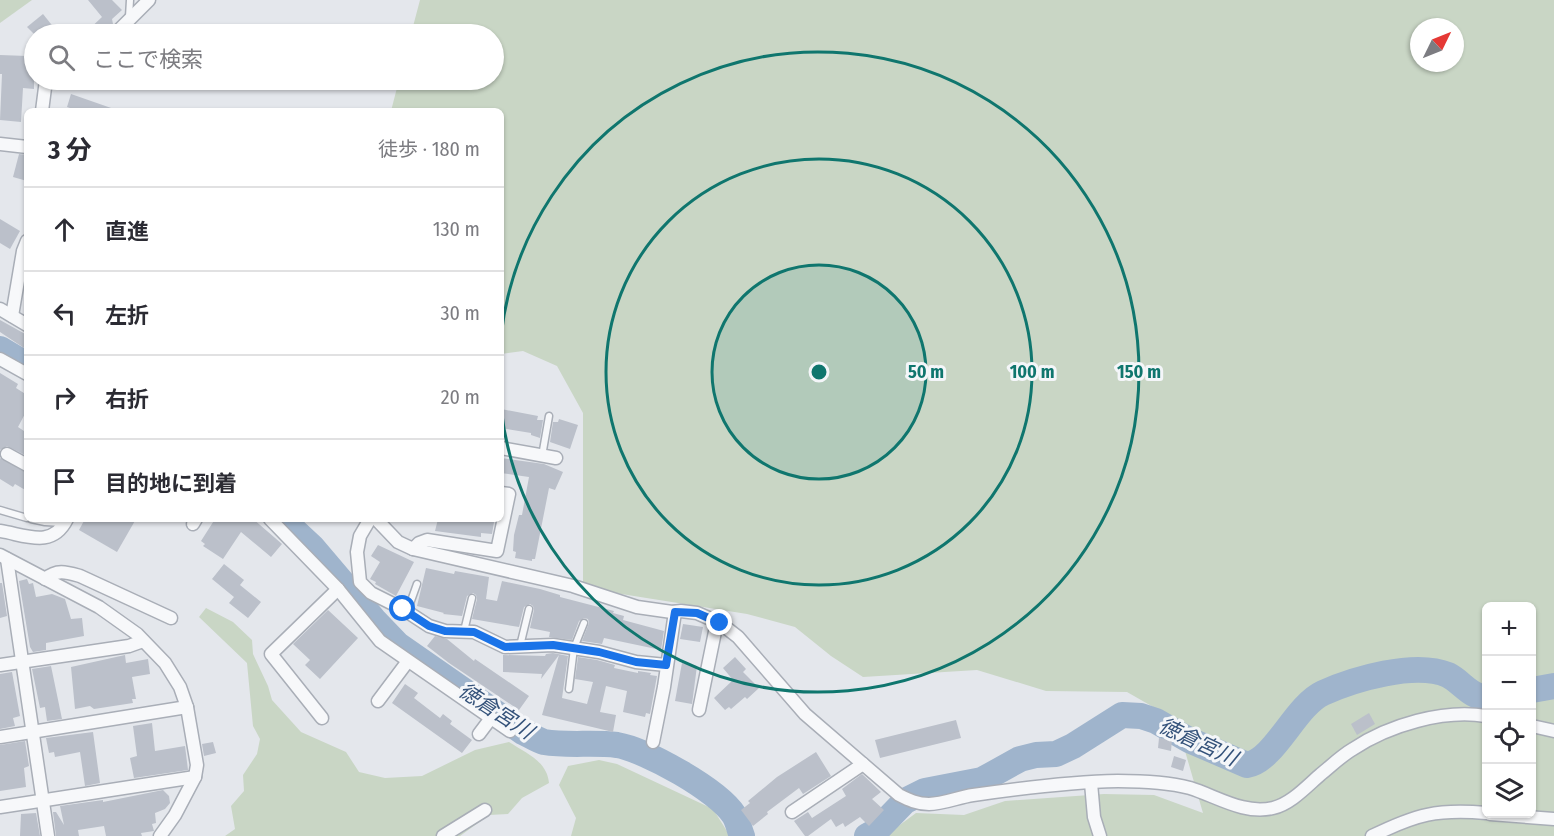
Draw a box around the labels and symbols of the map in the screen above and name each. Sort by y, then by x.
north arrow [1410,18,1464,72]
text: 50 m [908,361,944,383]
text: 100 m [1010,361,1054,383]
text: 150 m [1117,361,1161,383]
centre of rings [809,362,829,382]
route start [389,595,415,621]
route end [706,609,732,635]
water label: 徳倉宮川 [454,677,540,746]
water label: 徳倉宮川 [1154,712,1243,772]

